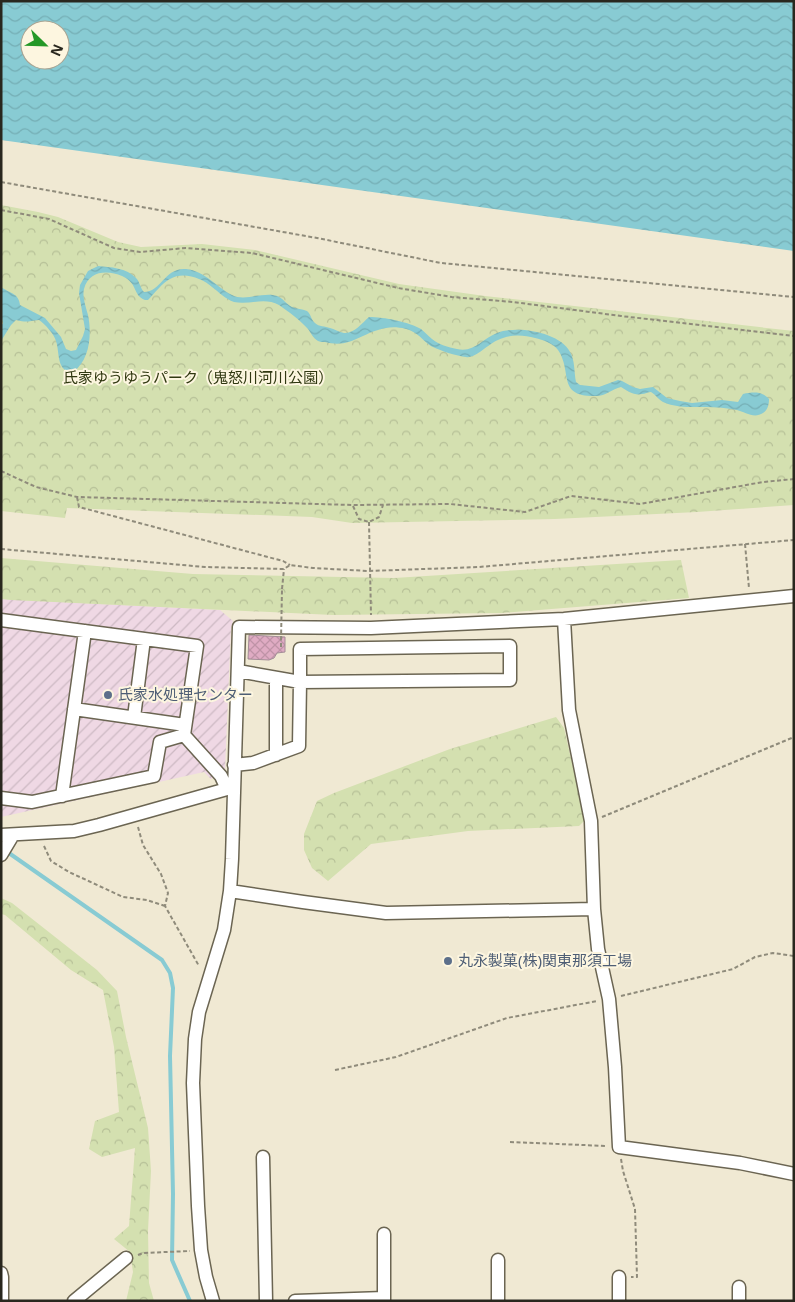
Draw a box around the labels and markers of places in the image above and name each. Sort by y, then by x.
place label: 氏家水処理センター [118,684,253,704]
marker: 氏家水処理センター [102,689,114,701]
place label: 丸永製菓(株)関東那須工場 [458,950,632,970]
marker: 丸永製菓(株)関東那須工場 [442,955,454,967]

